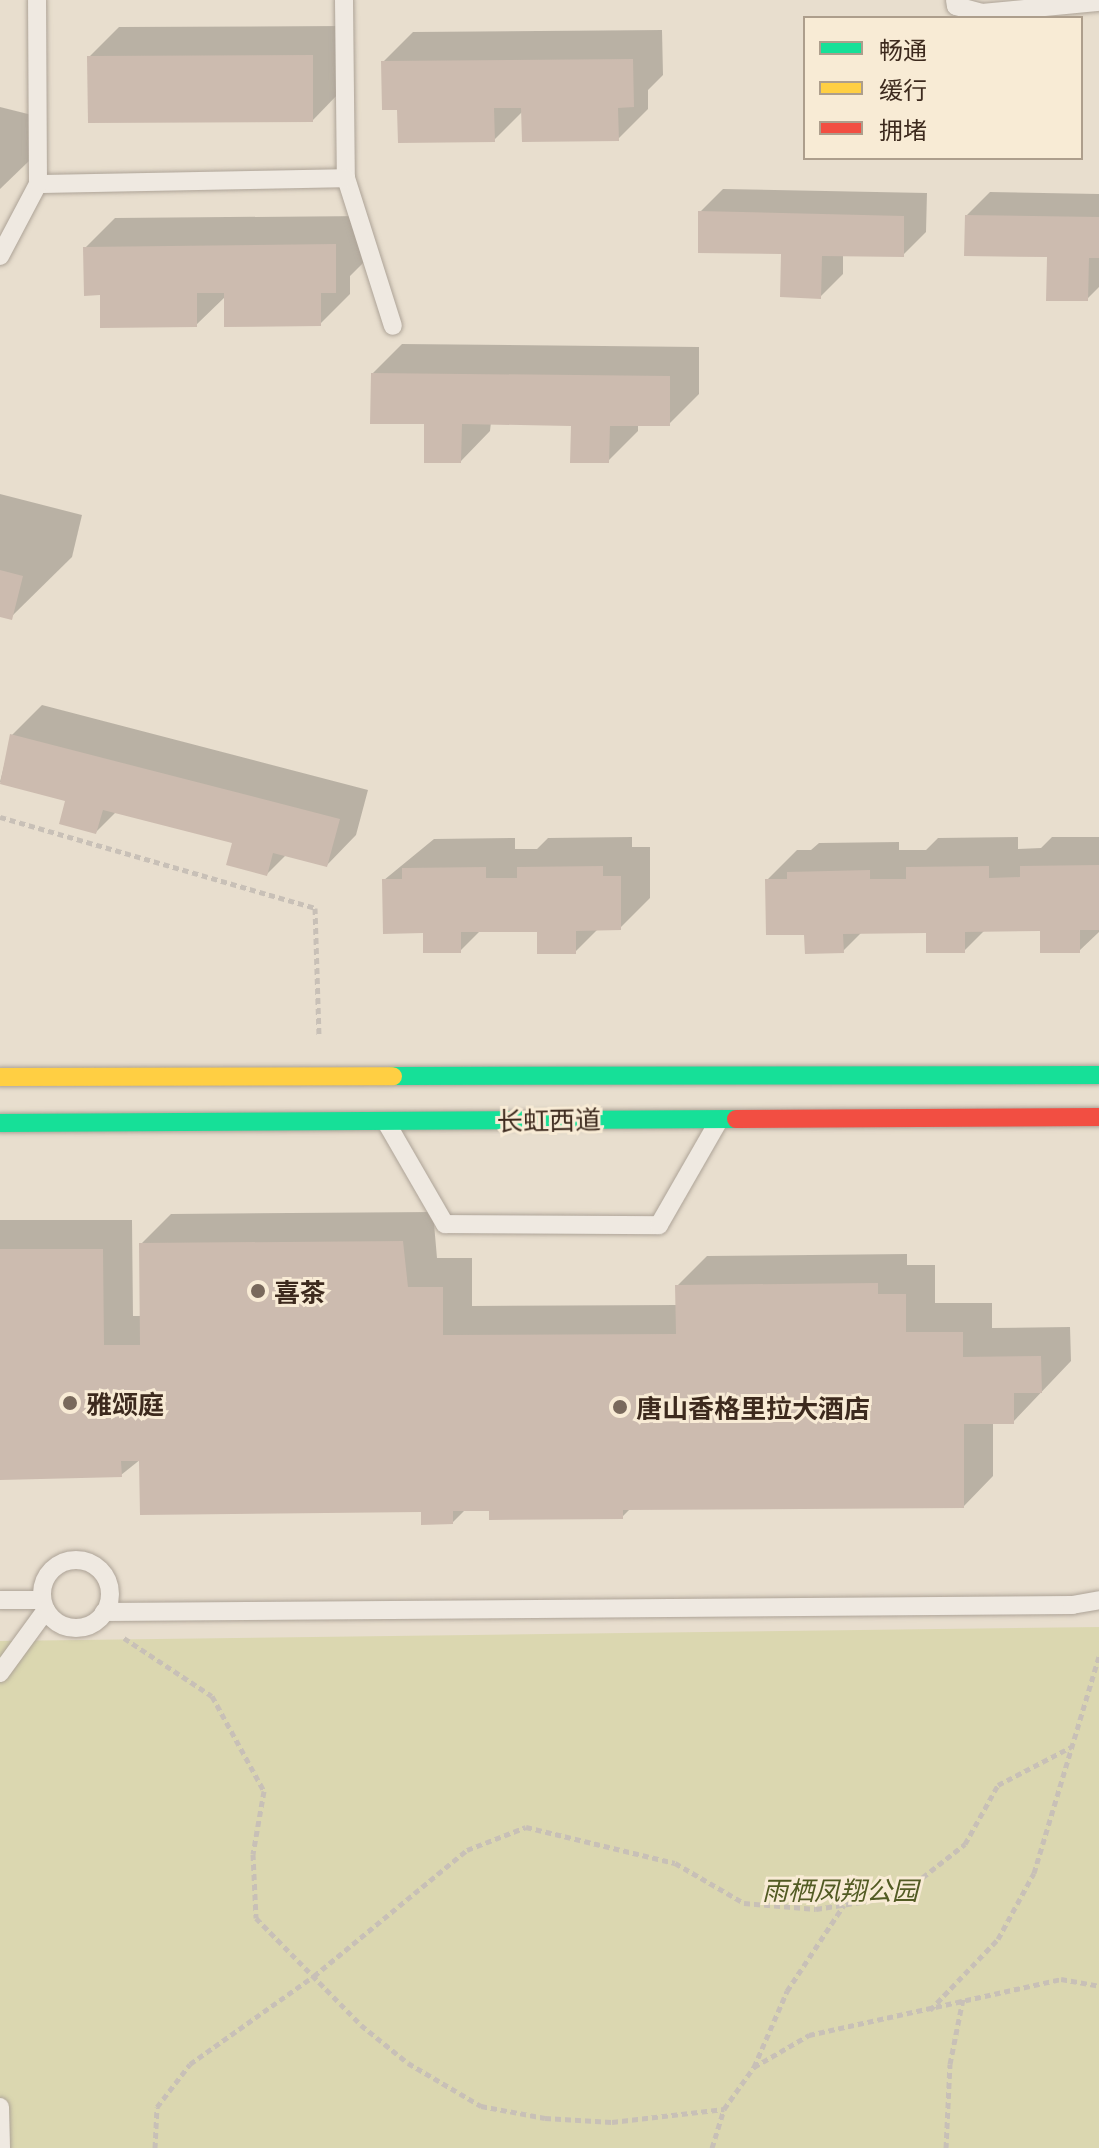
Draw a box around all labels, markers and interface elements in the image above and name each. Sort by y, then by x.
legend [803,16,1083,160]
text: 畅通 [879,31,927,66]
text: 缓行 [879,71,927,106]
text: 拥堵 [879,111,927,146]
street label: 长虹西道 [497,1102,601,1136]
place label: 喜茶 [274,1275,326,1307]
marker: 喜茶 [249,1282,267,1300]
place label: 雅颂庭 [86,1387,164,1419]
place label: 唐山香格里拉大酒店 [636,1391,870,1423]
marker: 雅颂庭 [61,1394,79,1412]
marker: 唐山香格里拉大酒店 [611,1398,629,1416]
park label: 雨栖凤翔公园 [762,1873,918,1905]

